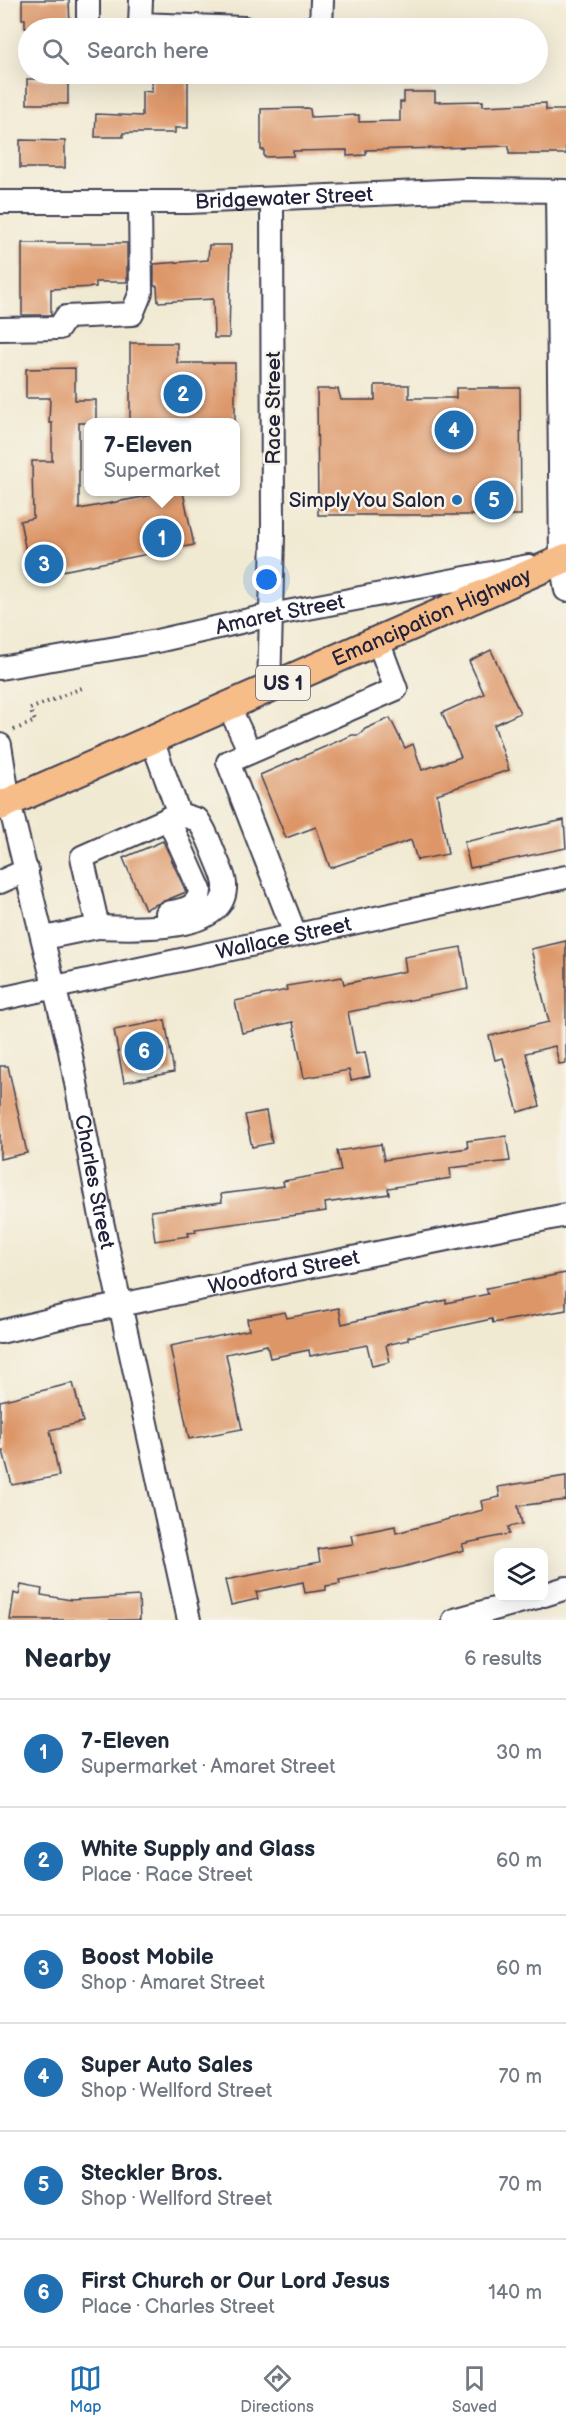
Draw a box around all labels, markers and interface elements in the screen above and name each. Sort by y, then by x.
search box [18,18,548,84]
icon: search [39,35,72,68]
text: Search here [87,38,209,65]
street label: Bridgewater Street [194,182,374,215]
street label: Race Street [261,351,286,465]
pin: 2 [164,372,202,416]
pin: 4 [434,408,474,452]
popup [84,418,240,496]
text: 7-Eleven [104,432,192,459]
text: Supermarket [104,459,220,483]
pin: 5 [474,478,514,522]
place label: Simply You Salon [289,488,445,513]
marker: Simply You Salon [450,493,464,507]
pin: 1 [142,516,182,560]
pin: 3 [24,542,63,586]
street label: Emancipation Highway [328,563,536,672]
your location [252,565,281,594]
street label: Amaret Street [213,589,347,640]
road number: US 1 [256,666,310,700]
street label: Wallace Street [214,912,354,965]
pin: 6 [124,1028,164,1074]
street label: Charles Street [69,1112,120,1252]
street label: Woodford Street [206,1245,362,1300]
map controls [494,1548,548,1602]
button: layers [494,1548,548,1602]
text: Nearby [24,1644,111,1675]
text: 6 results [464,1647,542,1671]
text: 7-Eleven [81,1728,170,1755]
text: 1 [39,1741,48,1765]
text: 30 m [496,1741,542,1765]
text: Supermarket · Amaret Street [81,1755,335,1779]
text: White Supply and Glass [81,1836,315,1863]
text: 2 [38,1849,49,1873]
text: 60 m [496,1849,542,1873]
text: Place · Race Street [81,1863,253,1887]
text: Boost Mobile [81,1944,214,1971]
text: 3 [38,1957,49,1981]
text: 60 m [496,1957,542,1981]
text: Shop · Amaret Street [81,1971,265,1995]
text: Super Auto Sales [81,2052,253,2079]
text: 4 [38,2065,49,2089]
text: 70 m [498,2065,542,2089]
text: Shop · Wellford Street [81,2079,272,2103]
text: Steckler Bros. [81,2160,222,2187]
text: 5 [38,2173,49,2197]
text: 70 m [498,2173,542,2197]
text: Shop · Wellford Street [81,2187,272,2211]
text: First Church or Our Lord Jesus [81,2268,390,2295]
text: 6 [37,2281,50,2305]
text: 140 m [488,2281,542,2305]
text: Place · Charles Street [81,2295,275,2319]
tab: Map [69,2362,102,2417]
tab: Directions [240,2362,314,2417]
tab: Saved [452,2362,497,2417]

